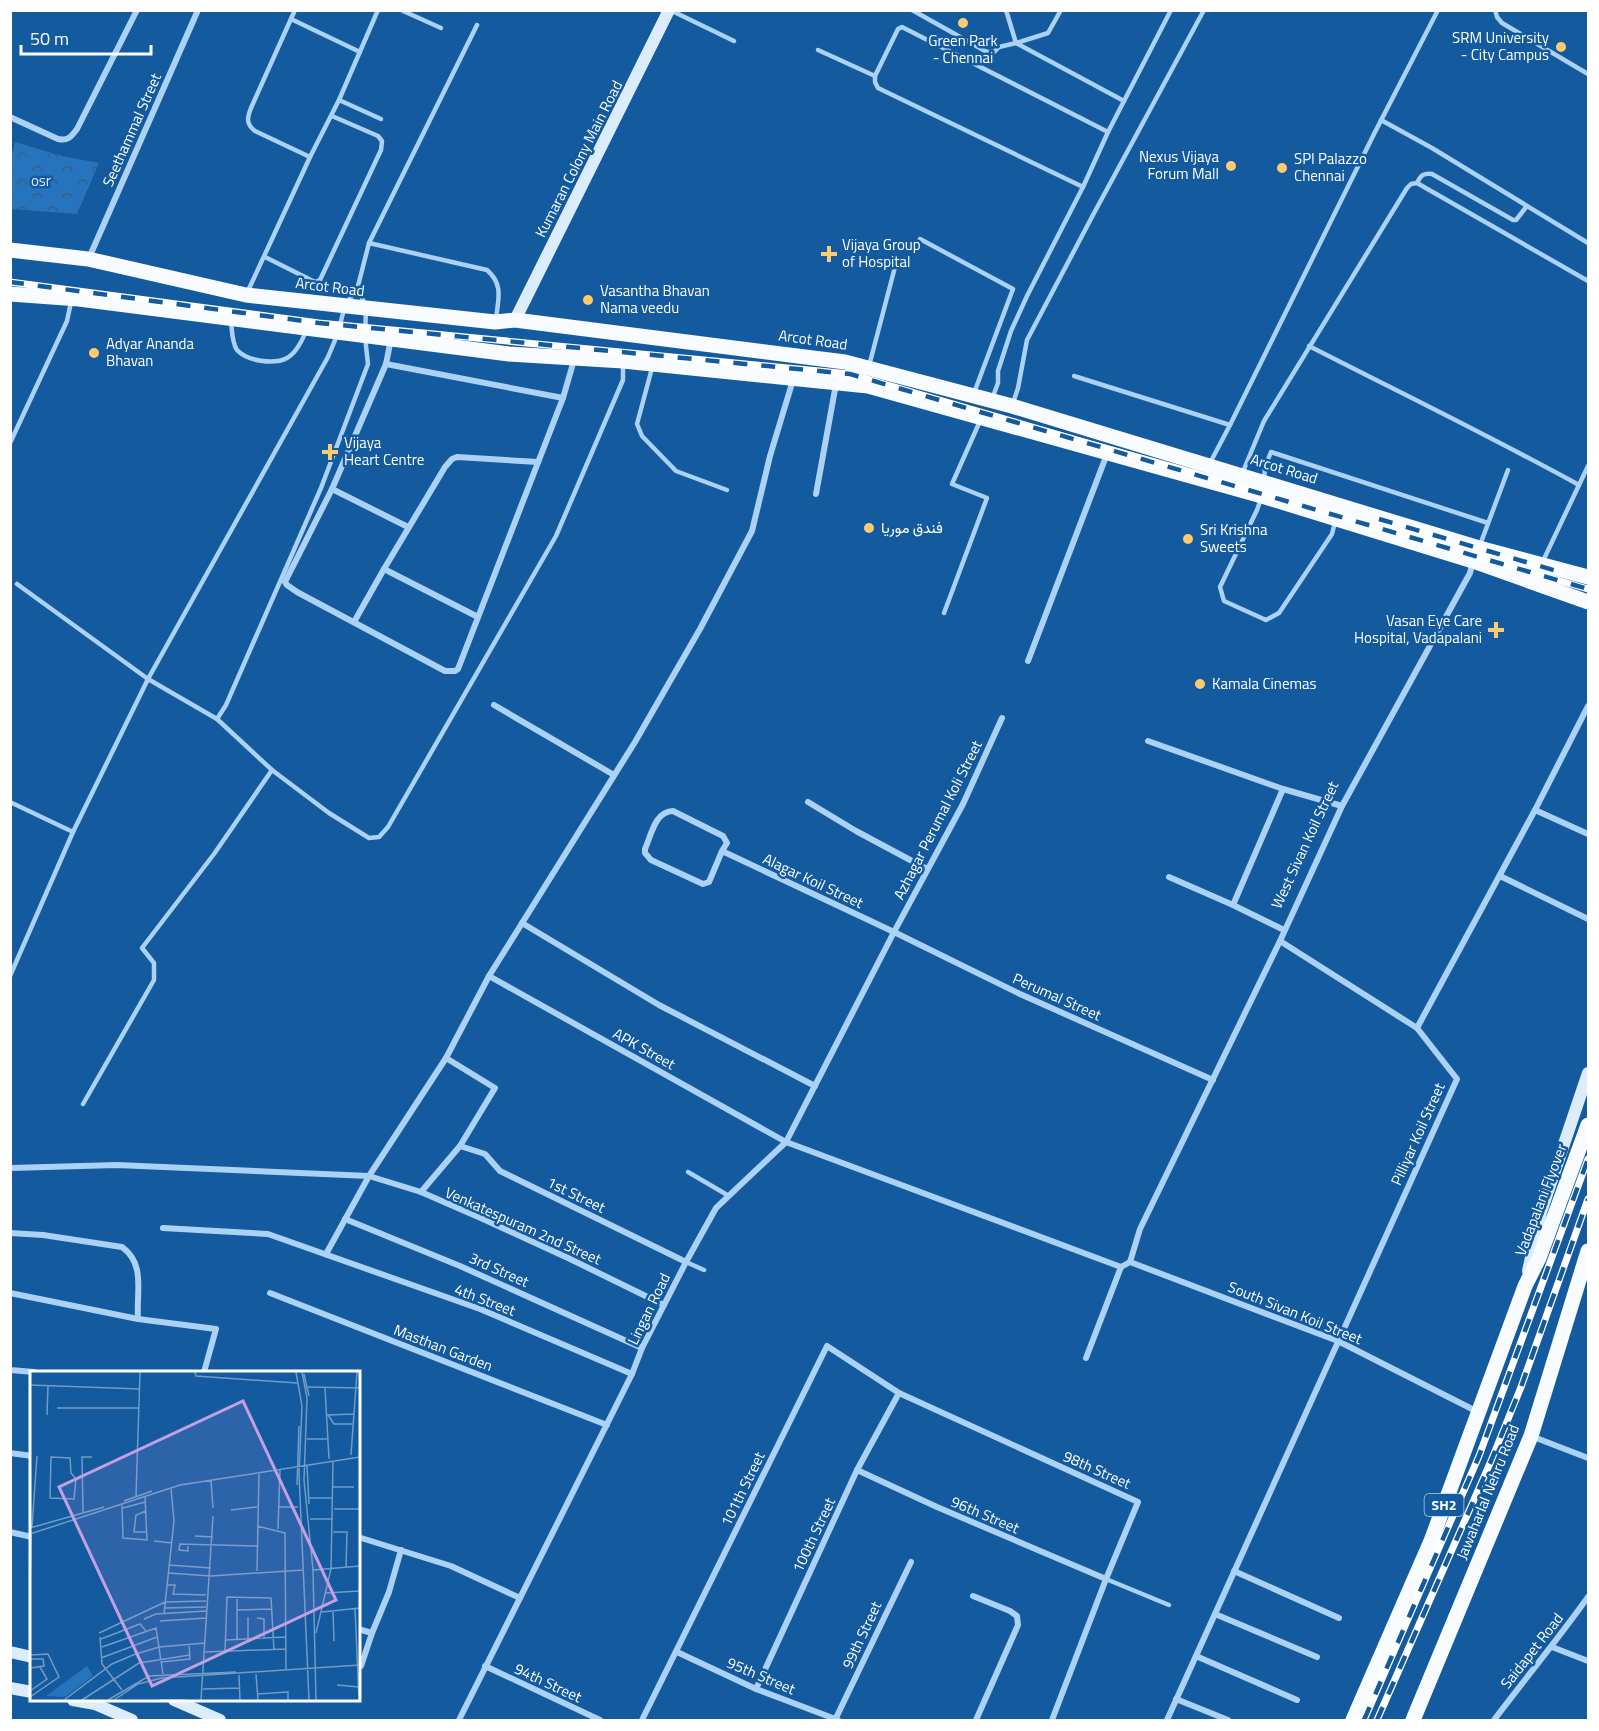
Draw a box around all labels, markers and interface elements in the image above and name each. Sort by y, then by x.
marker: Green Park - Chennai [956,16,970,30]
scale bar [21,18,152,56]
text: 50 m [30,25,69,52]
place label: SRM University - City Campus [1452,26,1549,66]
place label: Green Park - Chennai [928,29,998,69]
marker: SRM University - City Campus [1554,40,1568,54]
street label: Seethammal Street [96,69,167,190]
street label: Kumaran Colony Main Road [529,76,628,241]
place label: Nexus Vijaya Forum Mall [1139,145,1219,185]
place label: SPI Palazzo Chennai [1294,147,1367,187]
marker: Nexus Vijaya Forum Mall [1224,159,1238,173]
marker: SPI Palazzo Chennai [1275,161,1289,175]
park label: osr [31,169,51,192]
place label: Vijaya Group of Hospital [842,233,921,273]
marker: Vijaya Group of Hospital [820,245,838,263]
street label: Arcot Road [294,271,366,302]
place label: Vasantha Bhavan Nama veedu [600,279,710,319]
marker: Vasantha Bhavan Nama veedu [581,293,595,307]
street label: Arcot Road [777,323,849,356]
place label: Adyar Ananda Bhavan [106,332,194,372]
marker: Adyar Ananda Bhavan [87,346,101,360]
place label: Vijaya Heart Centre [344,431,424,471]
marker: Vijaya Heart Centre [321,443,339,461]
street label: Arcot Road [1248,447,1321,490]
place label: فندق موريا [881,516,943,539]
place label: Sri Krishna Sweets [1200,518,1268,558]
marker: فندق موريا [862,521,876,535]
marker: Sri Krishna Sweets [1181,532,1195,546]
place label: Vasan Eye Care Hospital, Vadapalani [1354,609,1482,649]
marker: Vasan Eye Care Hospital, Vadapalani [1487,621,1505,639]
place label: Kamala Cinemas [1212,672,1317,695]
marker: Kamala Cinemas [1193,677,1207,691]
street label: Azhagar Perumal Koli Street [887,735,988,904]
street label: West Sivan Koil Street [1265,777,1345,912]
street label: Alagar Koil Street [759,847,868,914]
street label: Perumal Street [1009,967,1106,1027]
street label: APK Street [609,1022,680,1076]
street label: Pilliyar Koil Street [1385,1078,1451,1189]
street label: Vadapalani Flyover [1509,1140,1572,1259]
street label: 1st Street [543,1170,610,1219]
street label: Venkatespuram 2nd Street [441,1181,606,1271]
street label: 3rd Street [466,1246,533,1293]
street label: Lingan Road [621,1269,676,1349]
street label: South Sivan Koil Street [1225,1275,1366,1350]
street label: 4th Street [451,1277,520,1322]
street label: Masthan Garden [390,1318,496,1377]
inset map [30,1371,360,1701]
street label: Jawaharlal Nehru Road [1450,1421,1525,1563]
street label: 98th Street [1060,1444,1135,1495]
street label: 101th Street [715,1447,771,1530]
street label: 96th Street [948,1490,1024,1539]
street label: 100th Street [786,1493,841,1576]
road number: SH2 [1424,1494,1464,1516]
street label: 99th Street [836,1597,888,1672]
street label: Saidapet Road [1495,1608,1569,1694]
street label: 95th Street [724,1651,800,1700]
street label: 94th Street [511,1657,586,1709]

